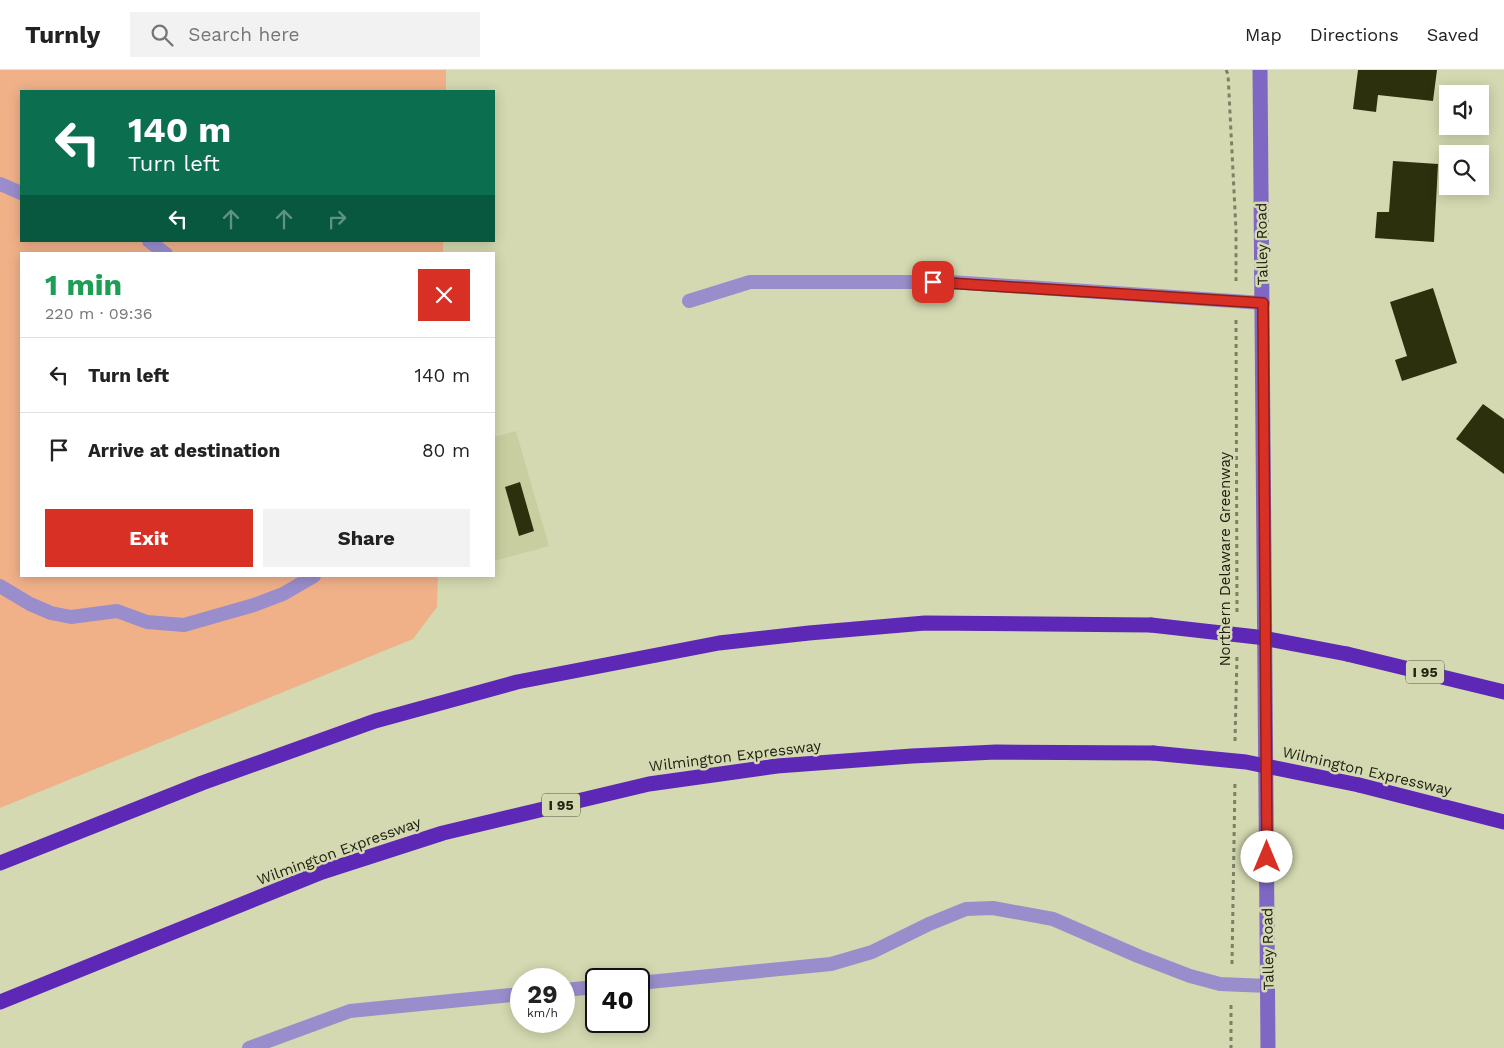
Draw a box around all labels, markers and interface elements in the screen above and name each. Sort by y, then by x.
search box [130,12,480,57]
text: Turnly [25,21,100,49]
icon: search [148,21,176,49]
text: Search here [188,23,300,46]
text: Map [1245,24,1282,45]
text: Directions [1310,24,1399,45]
text: Saved [1427,24,1479,45]
map controls [1439,85,1489,195]
button: sound [1439,85,1489,135]
text: 140 m [128,109,231,151]
icon: left [45,110,110,175]
button: search [1439,145,1489,195]
text: Turn left [128,151,220,176]
street label: Talley Road [1252,203,1272,285]
icon: left [164,205,192,233]
icon: ahead [217,205,245,233]
icon: ahead [270,205,298,233]
icon: right [323,205,351,233]
pin [912,261,954,303]
text: 1 min [45,267,122,302]
icon: arrive [919,268,947,296]
button: close [418,269,470,321]
text: 220 m · 09:36 [45,304,152,323]
icon: left [45,361,73,389]
text: Turn left [88,364,169,387]
text: 140 m [415,364,470,387]
icon: arrive [45,436,73,464]
text: Arrive at destination [88,439,280,462]
text: 80 m [422,439,470,462]
street label: Northern Delaware Greenway [1216,451,1234,666]
button: Exit [45,509,253,567]
button: Share [263,509,470,567]
road number: I 95 [1406,660,1444,684]
street label: Wilmington Expressway [648,736,822,775]
street label: Wilmington Expressway [1281,743,1454,799]
road number: I 95 [542,794,580,816]
street label: Wilmington Expressway [255,813,424,889]
position arrow [1240,830,1292,882]
street label: Talley Road [1258,908,1278,990]
speed limit sign: 40 [585,968,650,1033]
text: 29 [527,980,558,1009]
text: km/h [527,1006,558,1020]

